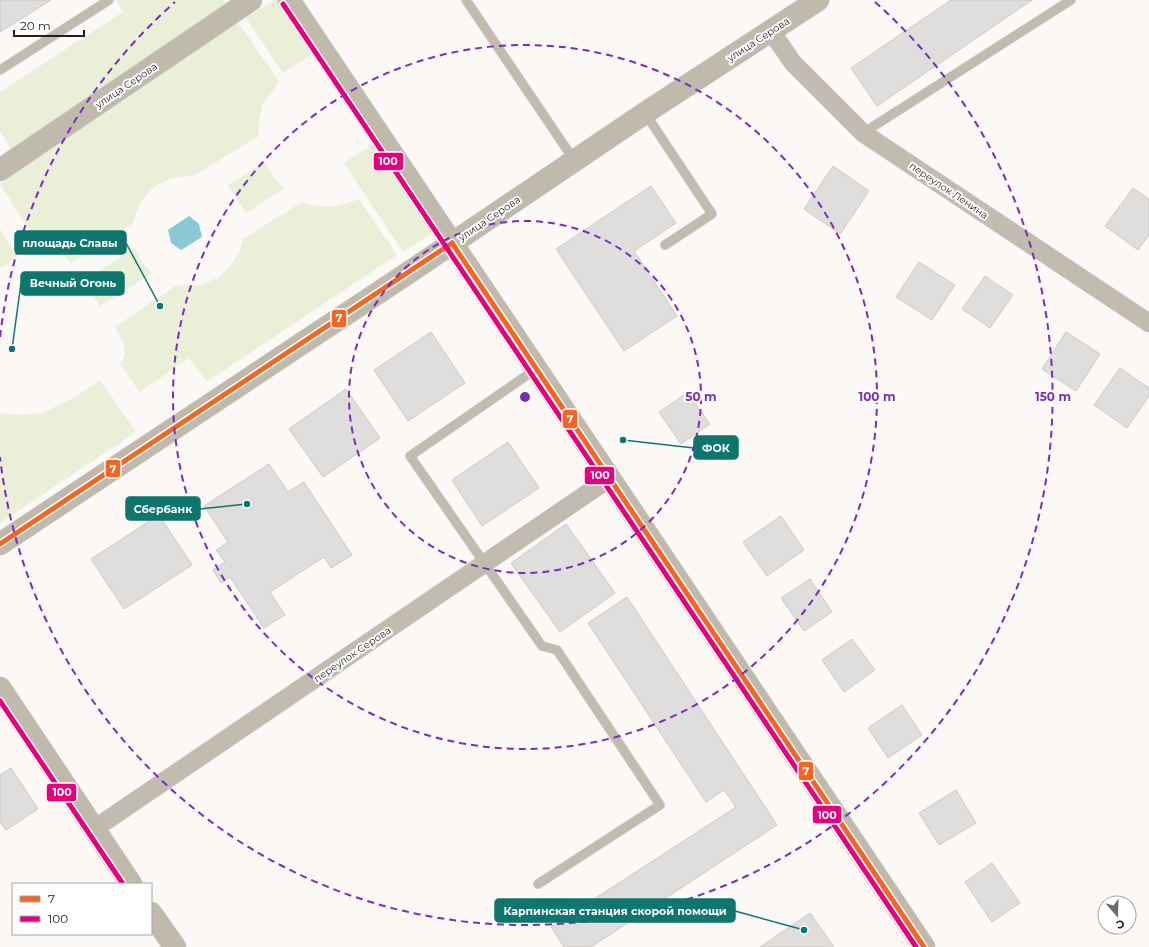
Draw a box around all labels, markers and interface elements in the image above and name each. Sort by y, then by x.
scale bar [14,12,84,38]
street label: улица Серова [724,14,792,65]
text: 20 m [20,18,51,33]
street label: улица Серова [92,60,160,112]
line badge: 100 [373,152,404,171]
text: 100 [378,154,398,168]
street label: переулок Ленина [907,159,991,222]
street label: улица Серова [455,193,523,245]
callout: площадь Славы [15,231,126,254]
text: площадь Славы [23,236,117,250]
callout: Вечный Огонь [21,272,124,295]
text: Вечный Огонь [30,276,117,290]
line badge: 7 [331,309,347,328]
text: 7 [336,311,343,325]
text: 50 m [685,389,717,404]
text: 100 m [859,389,895,404]
text: 150 m [1035,389,1071,404]
centre of rings [518,390,532,404]
line badge: 7 [562,409,578,429]
text: 7 [567,412,574,426]
callout: ФОК [694,436,738,459]
text: ФОК [702,441,730,455]
line badge: 7 [105,459,121,478]
text: 7 [110,462,117,476]
line badge: 100 [584,466,615,485]
text: 100 [590,468,610,482]
callout: Сбербанк [126,497,200,520]
text: Сбербанк [134,502,193,516]
street label: переулок Серова [311,624,393,685]
line badge: 7 [798,761,814,781]
text: 7 [803,764,810,778]
line badge: 100 [46,783,77,802]
text: 100 [52,785,72,799]
line badge: 100 [812,805,842,824]
text: 100 [817,808,837,822]
legend [12,883,152,935]
text: 7 [48,891,55,906]
north arrow [1097,895,1137,935]
callout: Карпинская станция скорой помощи [495,899,735,922]
text: Карпинская станция скорой помощи [503,904,727,918]
text: 100 [48,911,68,926]
text: С [1114,916,1127,932]

